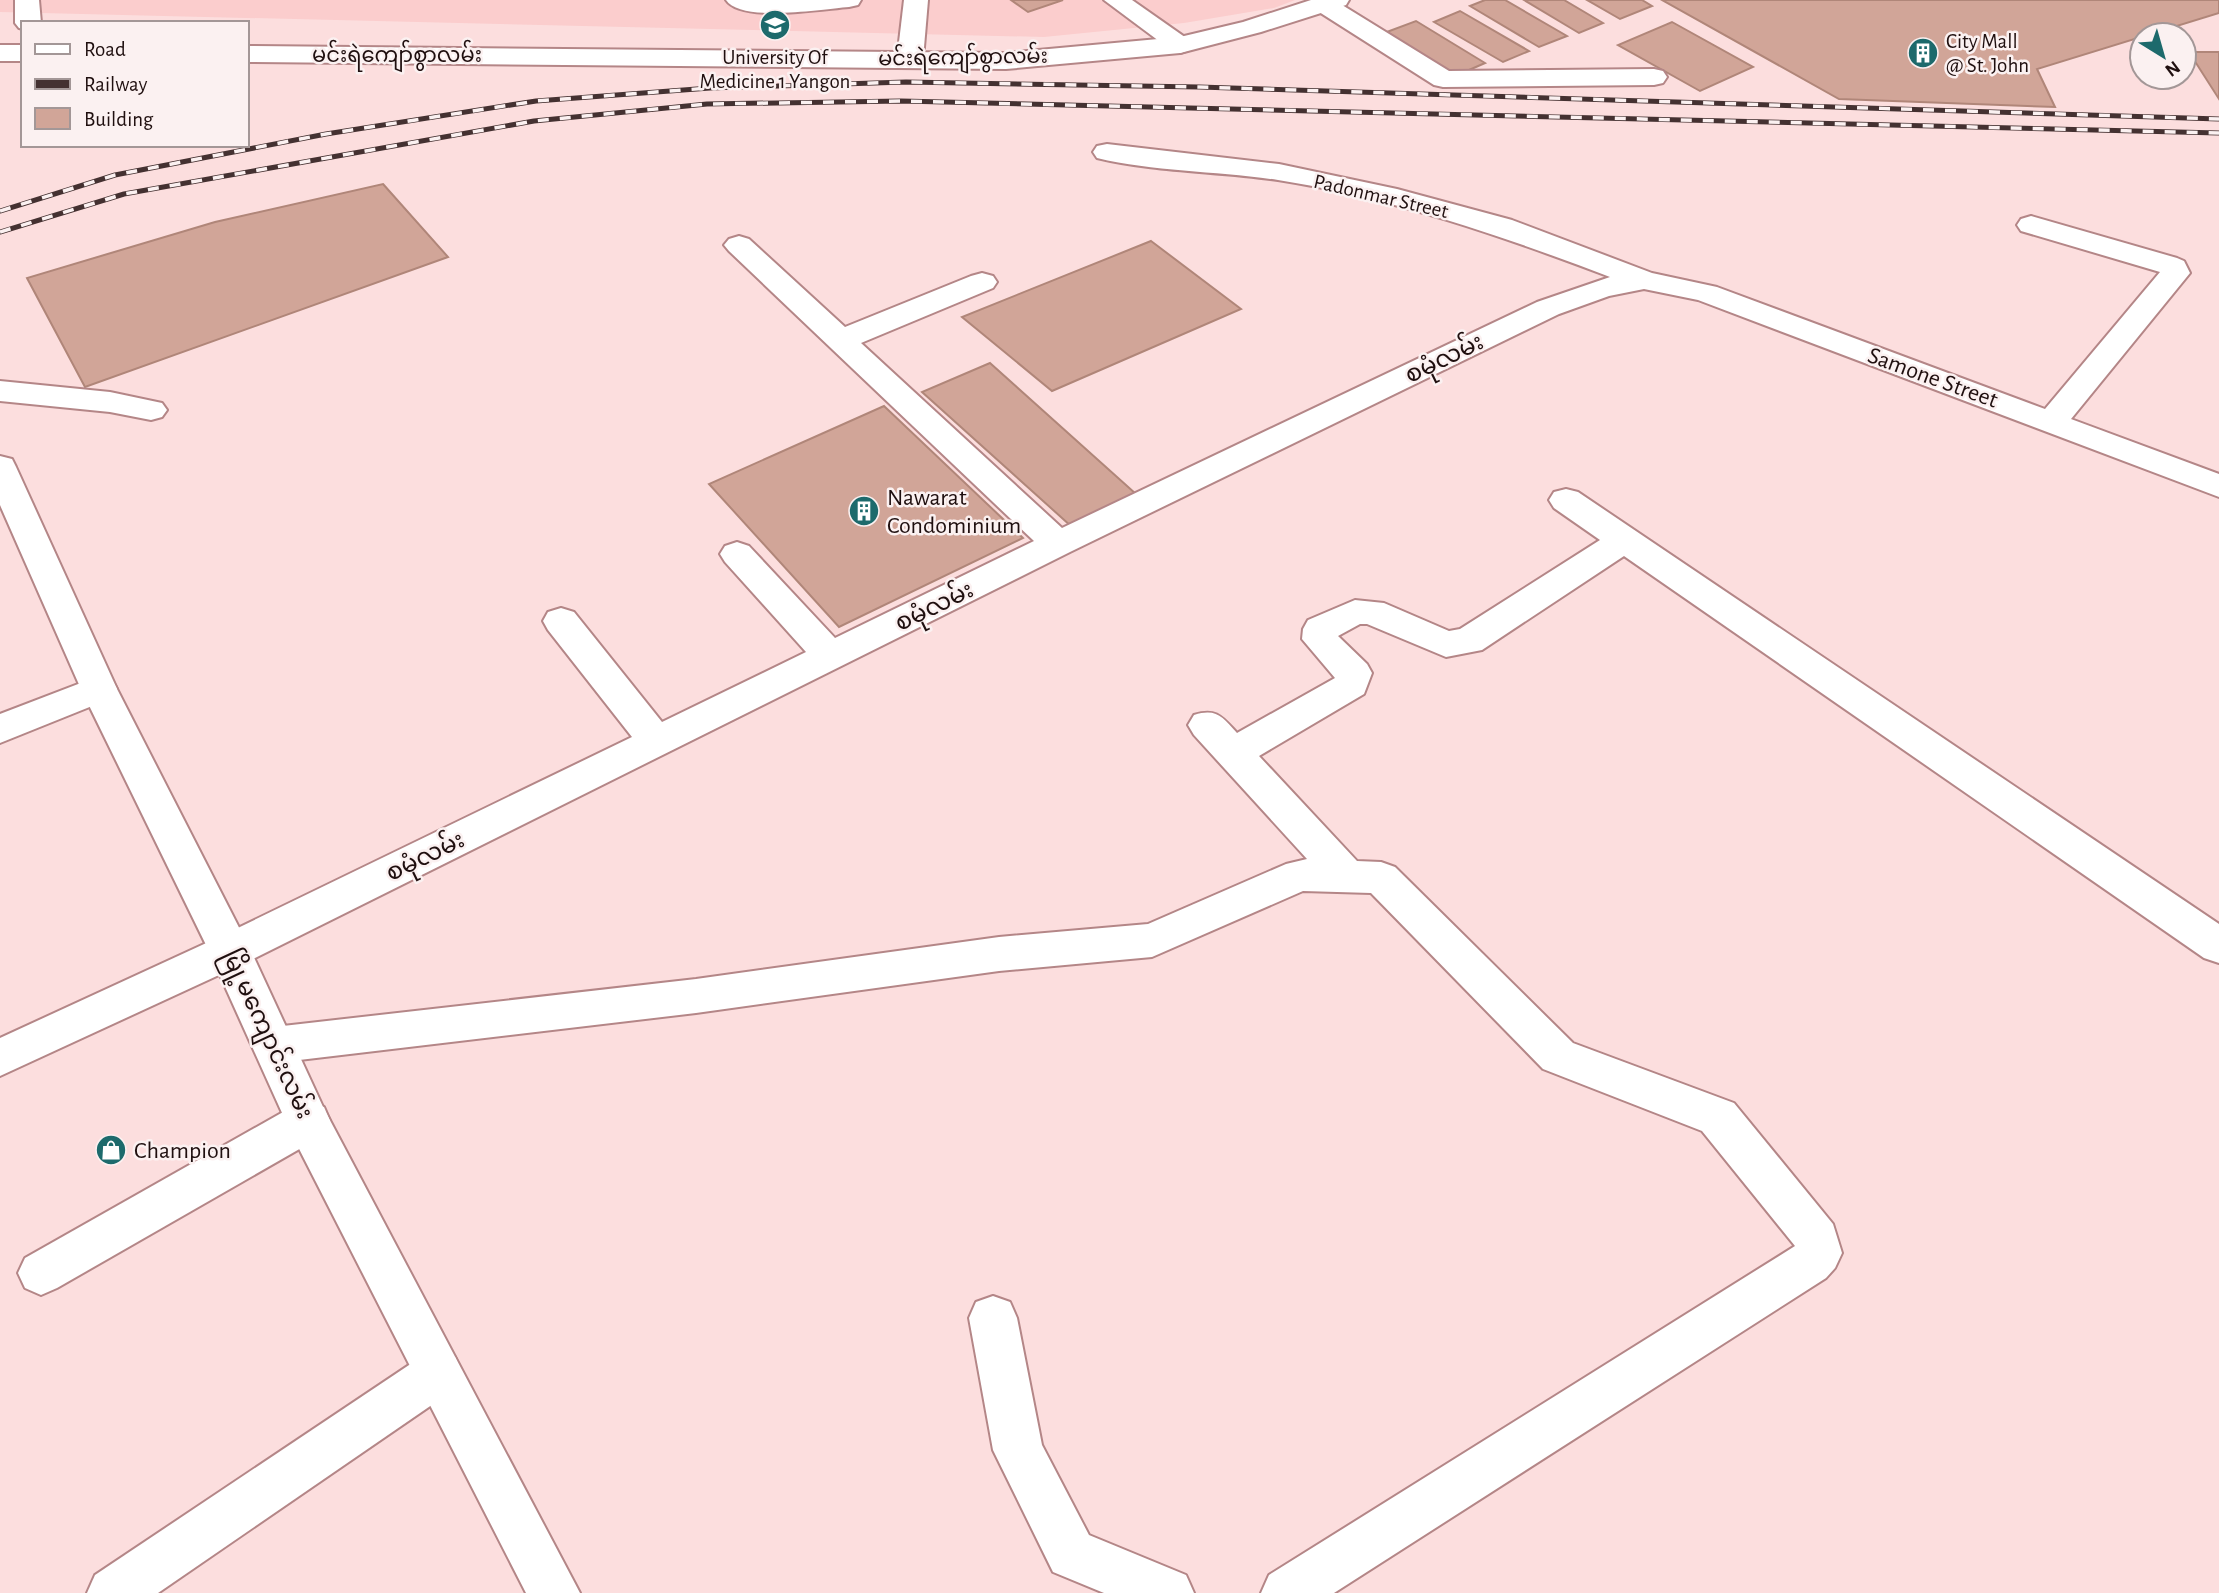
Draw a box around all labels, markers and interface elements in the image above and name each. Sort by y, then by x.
school or university icon: University Of Medicine 1 Yangon [758,8,792,42]
legend [21,21,248,147]
north arrow [2128,21,2198,91]
place label: City Mall @ St. John [1946,31,2029,76]
building icon: City Mall @ St. John [1906,36,1940,70]
text: Road [84,39,126,60]
street label: မင်းရဲကျော်စွာလမ်း [312,39,482,73]
street label: မင်းရဲကျော်စွာလမ်း [878,40,1048,76]
place label: University Of Medicine 1 Yangon [700,47,850,92]
text: N [2161,57,2183,80]
text: Railway [84,74,147,95]
text: Building [84,109,154,130]
street label: Padonmar Street [1311,171,1451,222]
street label: စမုံလမ်း [1399,325,1490,393]
street label: Samone Street [1864,343,2001,413]
place label: Nawarat Condominium [887,486,1021,538]
building icon: Nawarat Condominium [847,494,881,528]
street label: စမုံလမ်း [889,573,980,641]
street label: စမုံလမ်း [380,823,471,891]
street label: မြို့မကျောင်းလမ်း [212,944,321,1125]
shop icon: Champion [94,1133,128,1167]
place label: Champion [134,1139,231,1163]

